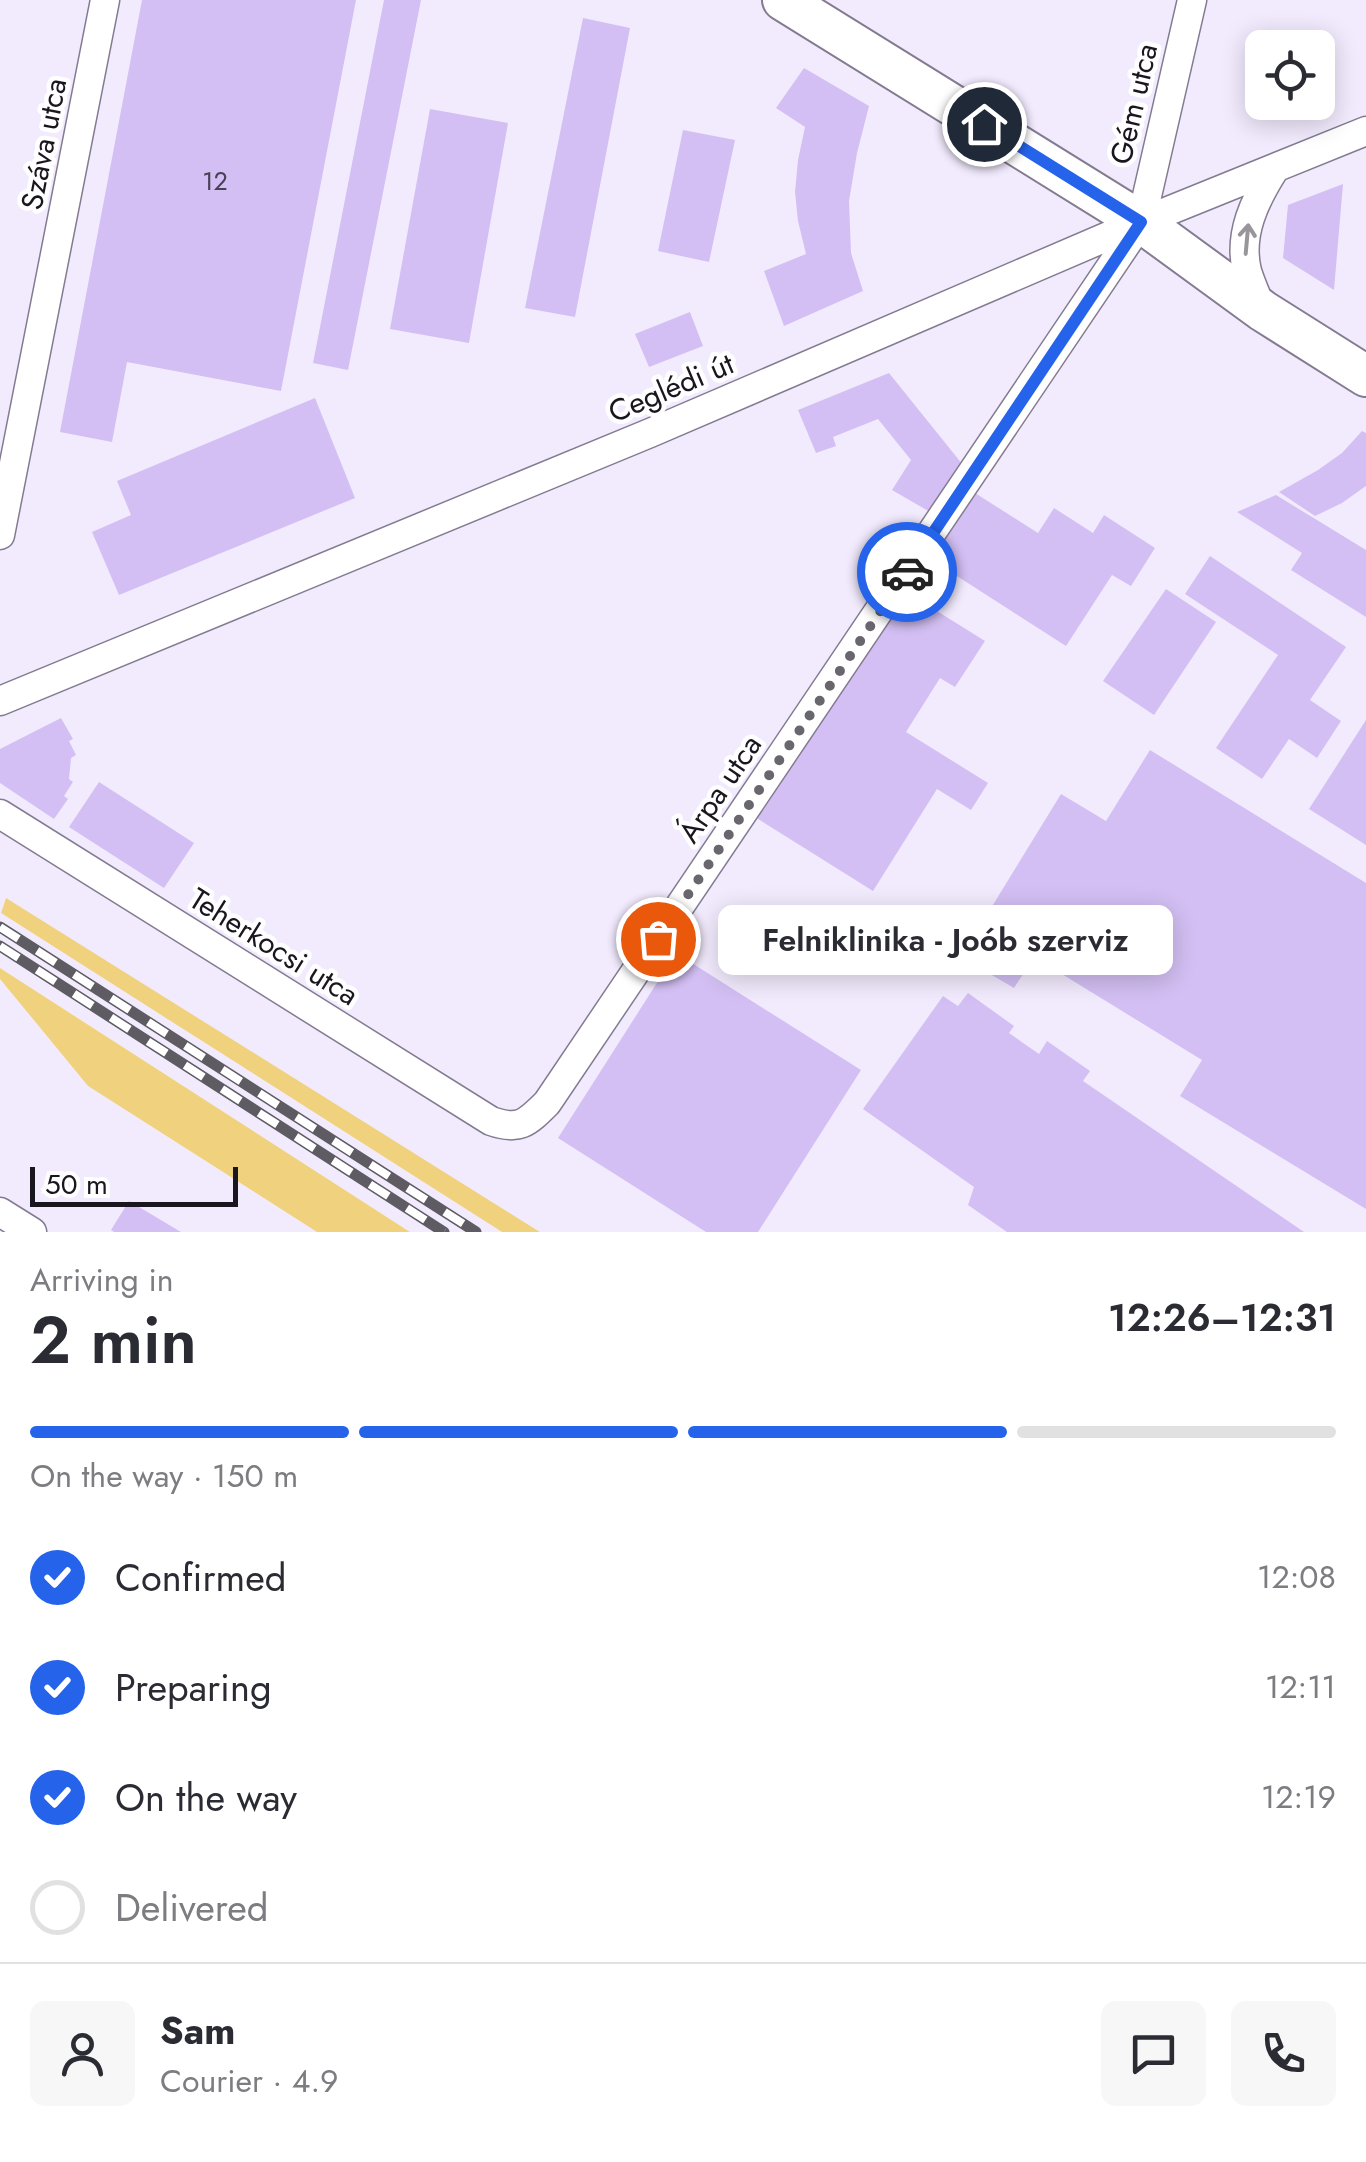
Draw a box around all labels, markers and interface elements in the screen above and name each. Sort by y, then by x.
map controls [1245,30,1335,120]
button: locate [1245,30,1335,120]
street label: Gém utca [1099,39,1168,169]
street label: Száva utca [10,75,77,213]
pin [942,82,1027,167]
icon: home [957,97,1012,152]
house number: 12 [202,163,228,199]
one-way arrow [1238,223,1257,255]
street label: Ceglédi út [602,342,741,433]
courier [857,522,957,622]
icon: car [880,545,935,600]
street label: Árpa utca [668,726,772,851]
street label: Teherkocsi utca [181,877,367,1016]
pin [616,897,701,982]
callout: Felniklinika - Joób szerviz [718,904,1173,974]
icon: bag [631,912,686,967]
text: Felniklinika - Joób szerviz [762,917,1129,963]
scale bar [30,1162,238,1206]
text: 50 m [45,1164,108,1205]
text: Arriving in [30,1257,174,1303]
text: 12:26–12:31 [1108,1290,1336,1345]
text: 2 min [30,1293,197,1387]
text: On the way · 150 m [30,1453,298,1499]
icon: check [30,1550,85,1605]
text: Confirmed [115,1550,286,1605]
text: 12:08 [1257,1554,1336,1600]
icon: check [30,1660,85,1715]
text: Preparing [115,1660,272,1715]
text: 12:11 [1265,1664,1336,1710]
icon: check [30,1770,85,1825]
text: On the way [115,1770,297,1825]
text: 12:19 [1261,1774,1336,1820]
text: Delivered [115,1880,268,1935]
button: person [30,2001,135,2106]
button: chat [1101,2001,1206,2106]
button: phone [1231,2001,1336,2106]
text: Sam [160,2003,235,2058]
text: Courier · 4.9 [160,2058,338,2104]

